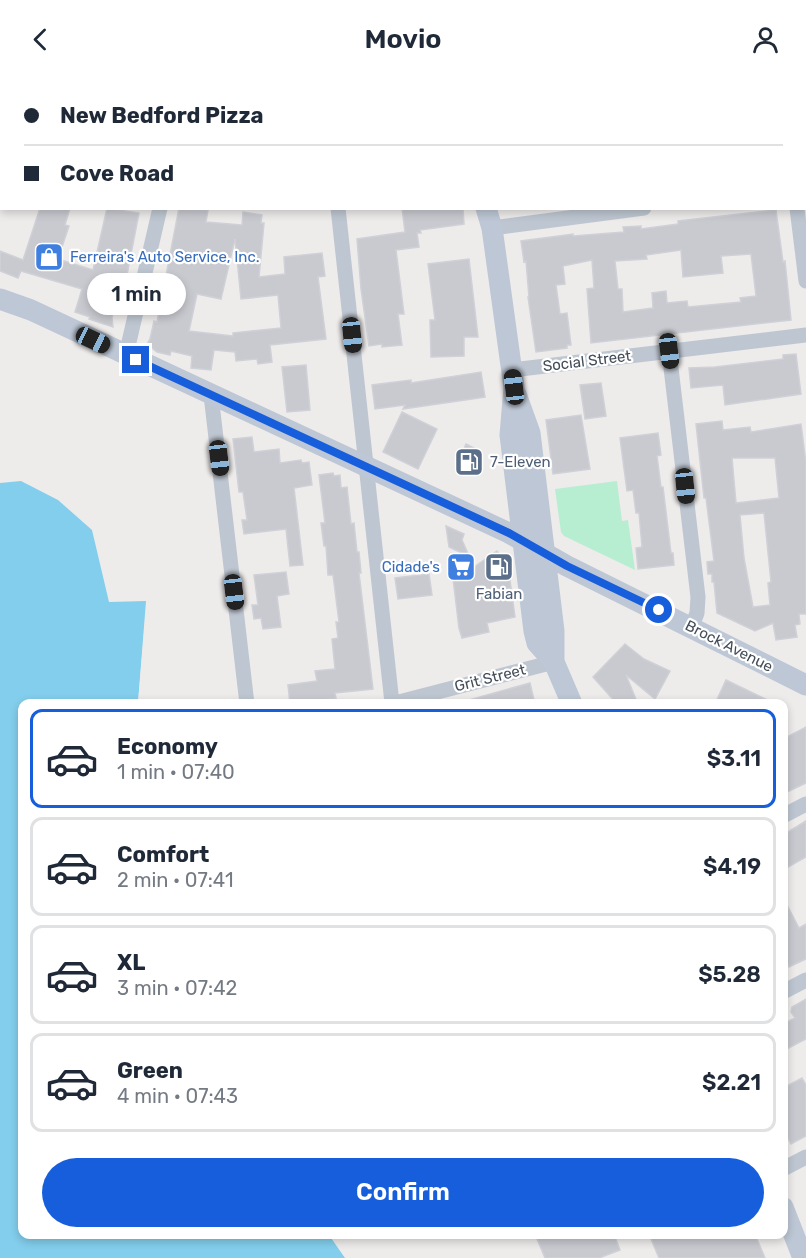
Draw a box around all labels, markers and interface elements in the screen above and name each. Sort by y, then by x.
icon: back [24,23,57,56]
text: Movio [364,23,442,55]
icon: person [749,23,782,56]
text: New Bedford Pizza [60,102,264,129]
text: Cove Road [60,160,174,187]
shop icon: Ferreira's Auto Service, Inc. [33,241,65,273]
place label: Ferreira's Auto Service, Inc. [70,248,259,266]
callout: 1 min [86,273,186,315]
text: 1 min [111,282,162,306]
car [341,316,363,354]
car [73,324,113,356]
car [658,332,680,370]
route end [122,346,149,373]
street label: Social Street [542,347,632,375]
car [503,368,525,406]
car [208,439,230,477]
fuel station icon: 7-Eleven [453,446,485,478]
place label: 7-Eleven [490,453,551,471]
car [674,467,696,505]
supermarket icon: Cidade's [445,551,477,583]
fuel station icon: Fabian [483,551,515,583]
place label: Cidade's [382,558,440,576]
car [223,573,245,611]
place label: Fabian [476,585,522,603]
route start [645,596,672,623]
street label: Brock Avenue [682,616,776,676]
street label: Grit Street [453,660,527,695]
icon: car [45,732,99,786]
text: Economy [117,733,218,760]
text: $3.11 [707,745,761,772]
text: 1 min · 07:40 [117,760,235,784]
icon: car [45,840,99,894]
text: Comfort [117,841,209,868]
text: $4.19 [703,853,761,880]
text: 2 min · 07:41 [117,868,233,892]
icon: car [45,948,99,1002]
text: XL [117,949,145,976]
text: $5.28 [698,961,761,988]
text: 3 min · 07:42 [117,976,237,1000]
icon: car [45,1056,99,1110]
text: Green [117,1057,183,1084]
text: $2.21 [702,1069,761,1096]
text: 4 min · 07:43 [117,1084,238,1108]
button: Confirm [42,1158,764,1227]

